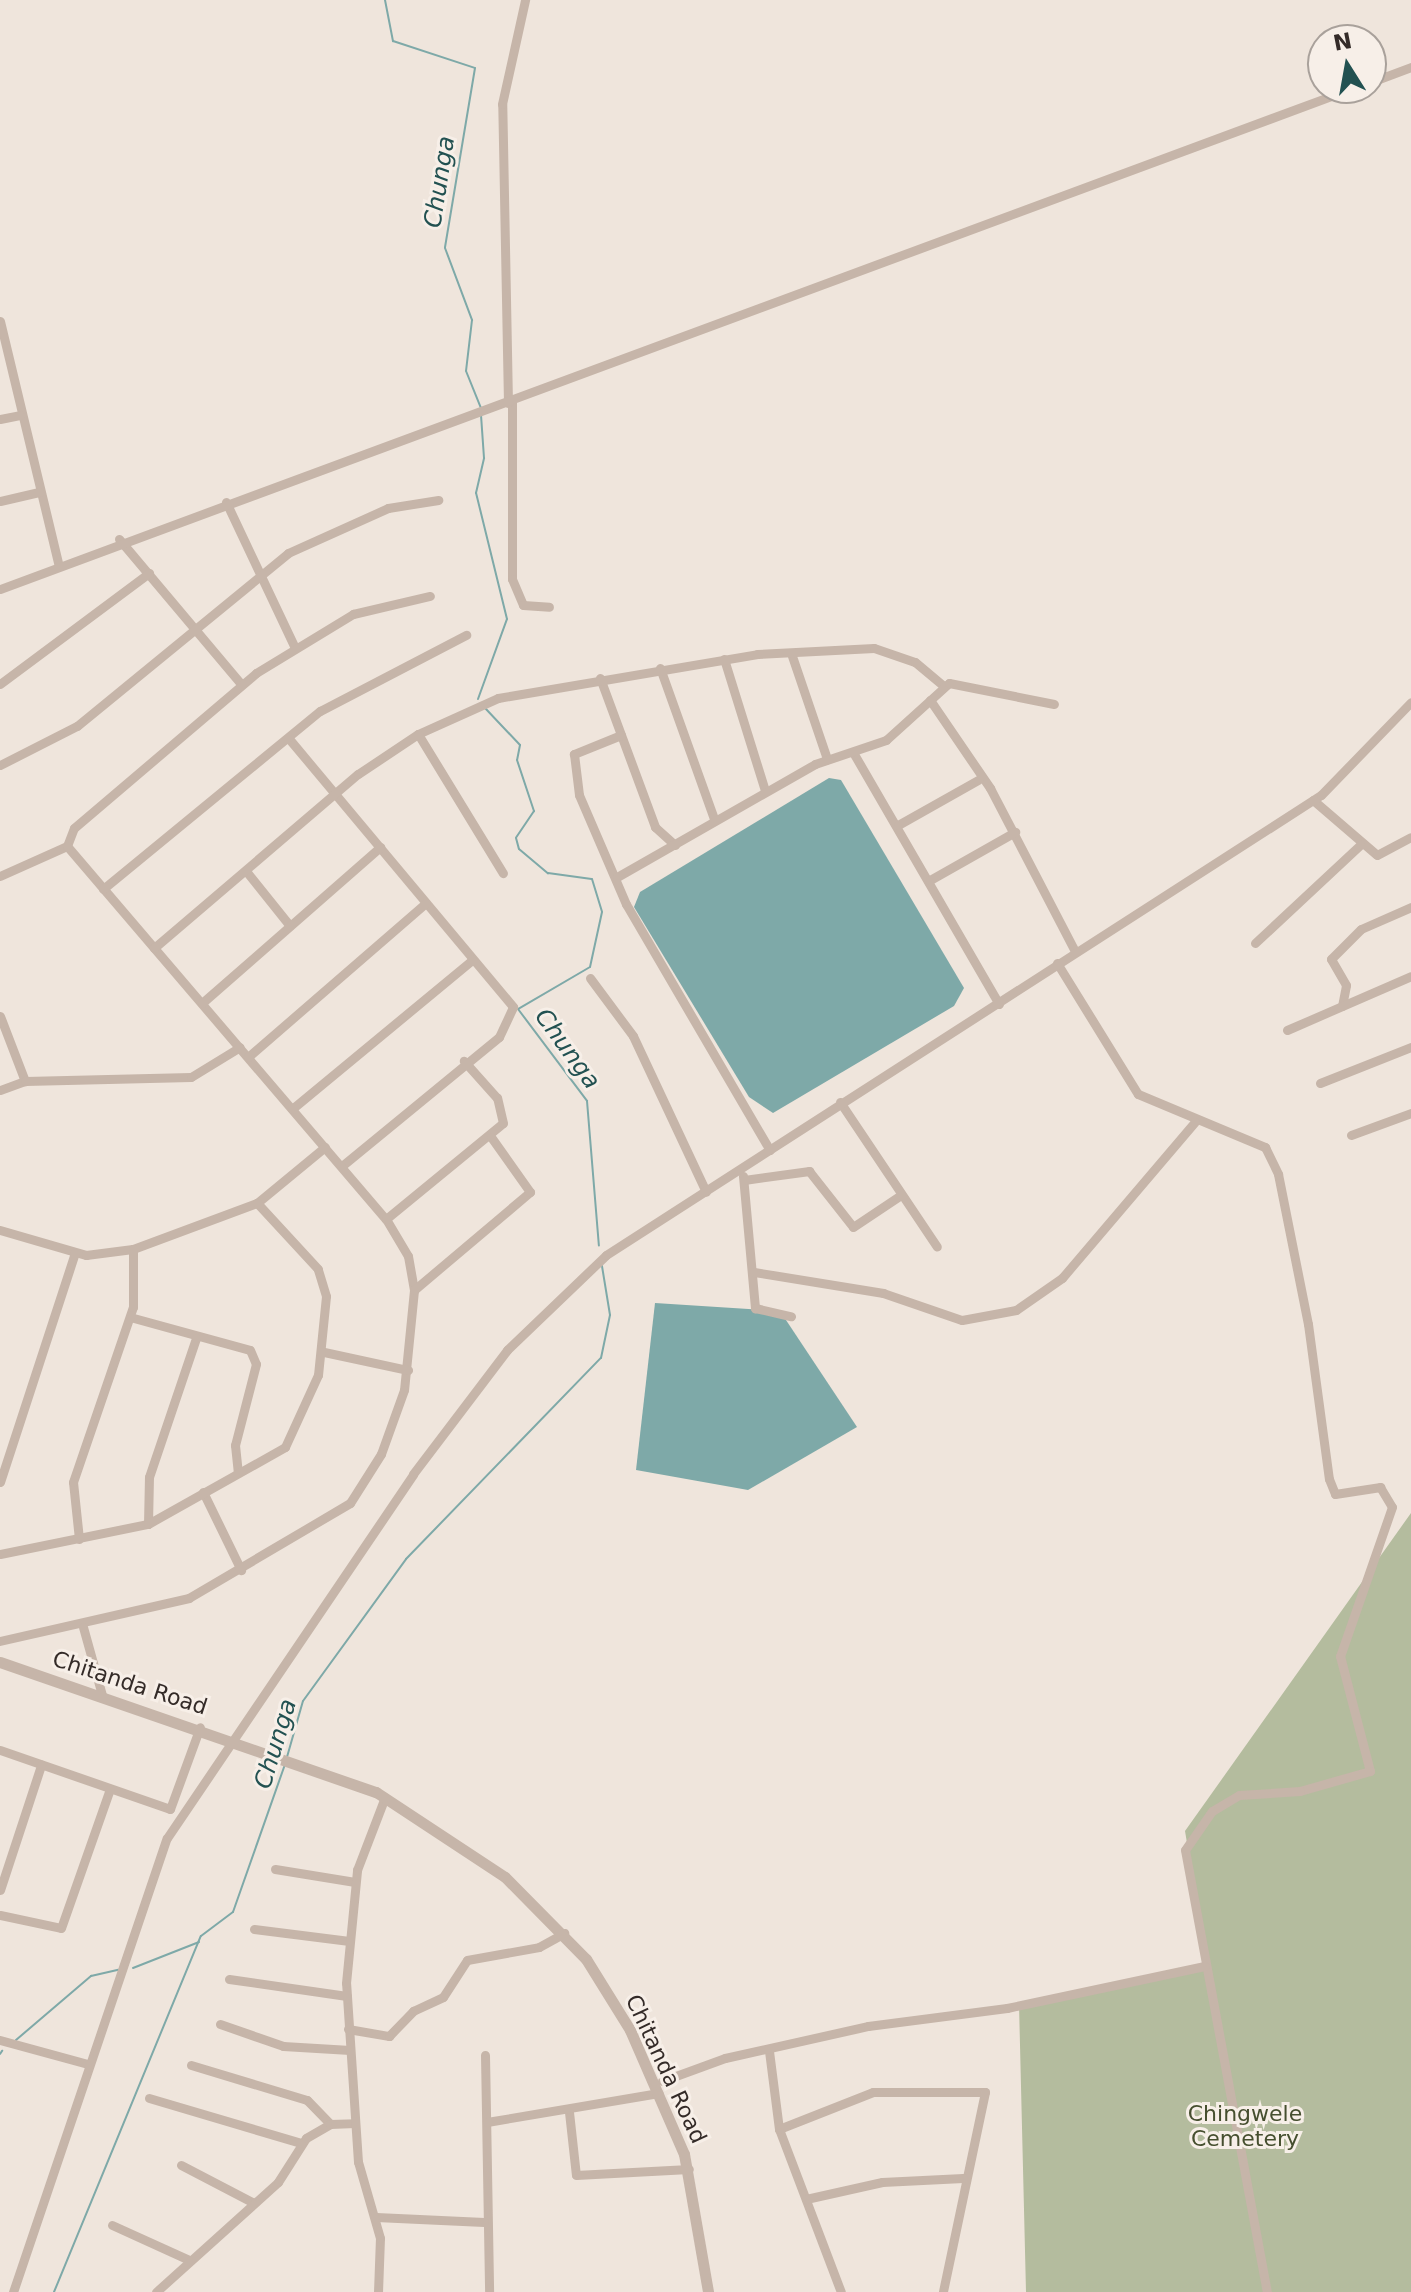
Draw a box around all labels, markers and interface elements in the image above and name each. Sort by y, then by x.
north arrow [1307,24,1387,104]
text: N [1331,28,1354,56]
water label: Chunga [419,134,461,230]
water label: Chunga [528,1003,606,1095]
street label: Chitanda Road [49,1646,211,1720]
water label: Chunga [249,1696,303,1792]
street label: Chitanda Road [620,1990,712,2148]
park label: Chingwele Cemetery [1188,2100,1302,2152]

